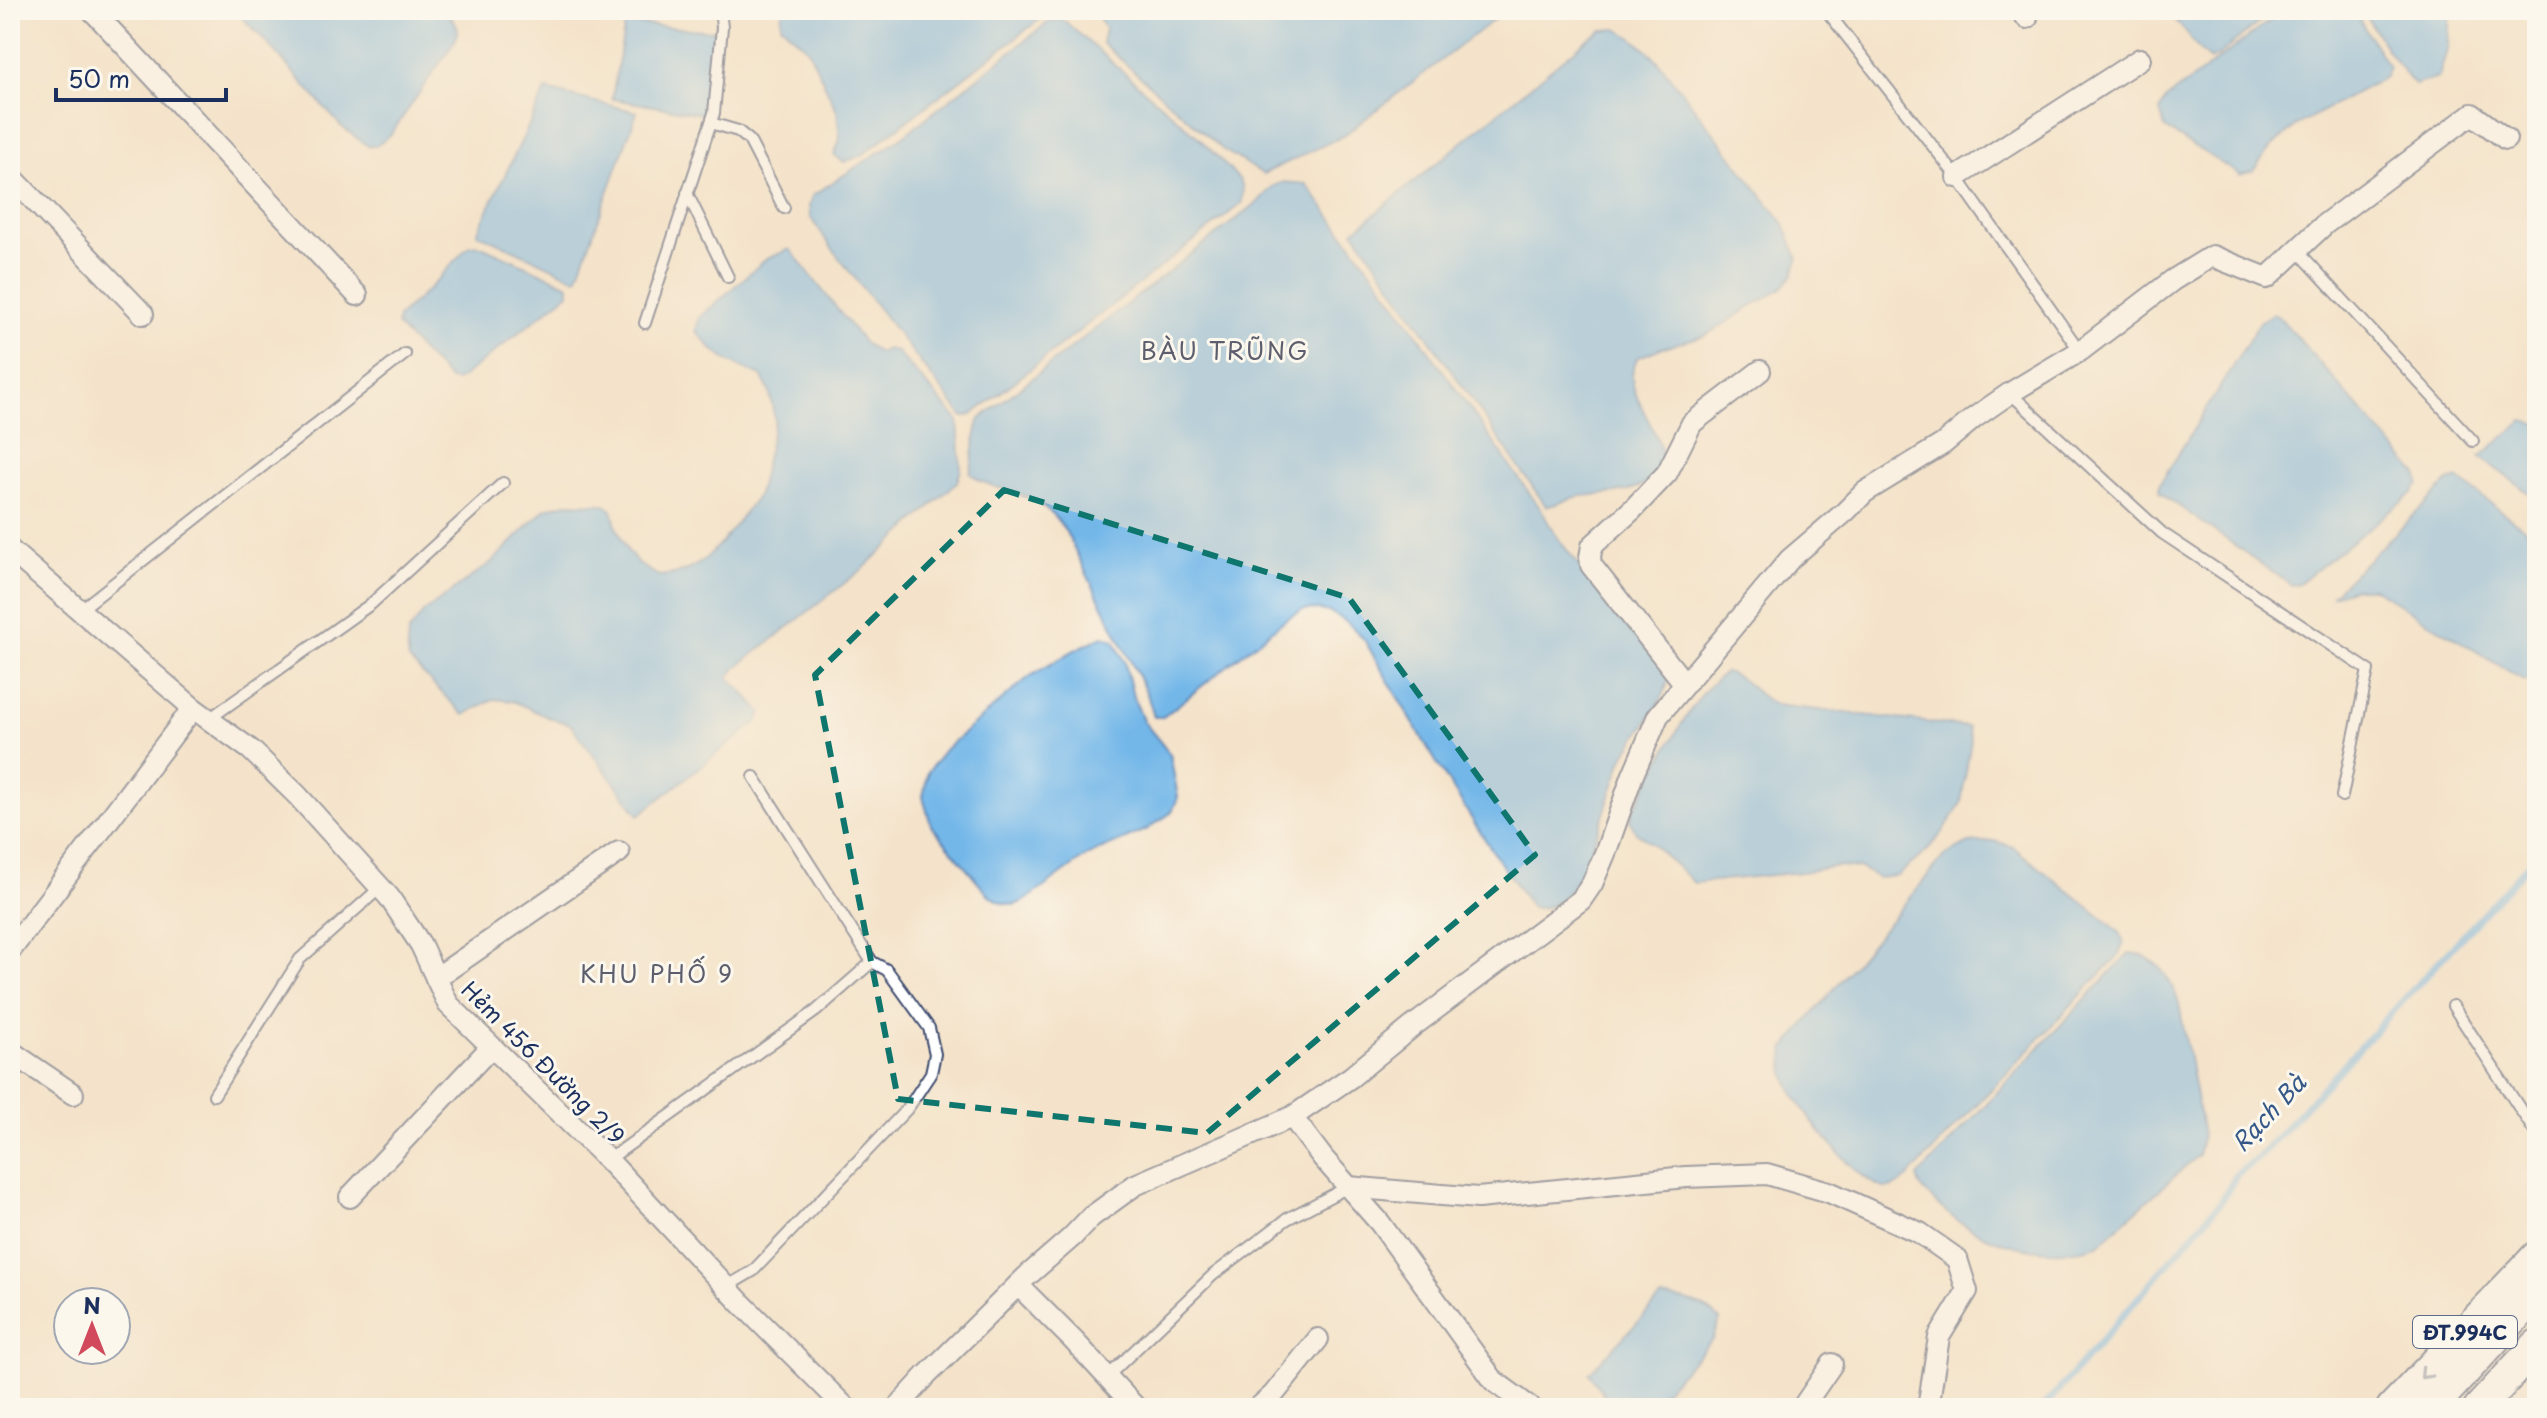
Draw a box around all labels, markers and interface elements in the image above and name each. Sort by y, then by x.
scale bar [56,52,226,102]
text: 50 m [68,60,130,96]
district label: BÀU TRŨNG [1141,332,1309,368]
district label: KHU PHỐ 9 [580,955,734,991]
street label: Hẻm 456 Đường 2/9 [455,973,633,1151]
water label: Rạch Bà [2223,1065,2314,1159]
north arrow [52,1286,132,1366]
text: N [83,1288,101,1321]
road number: ĐT.994C [2413,1316,2517,1348]
one-way arrow [2420,1365,2435,1379]

